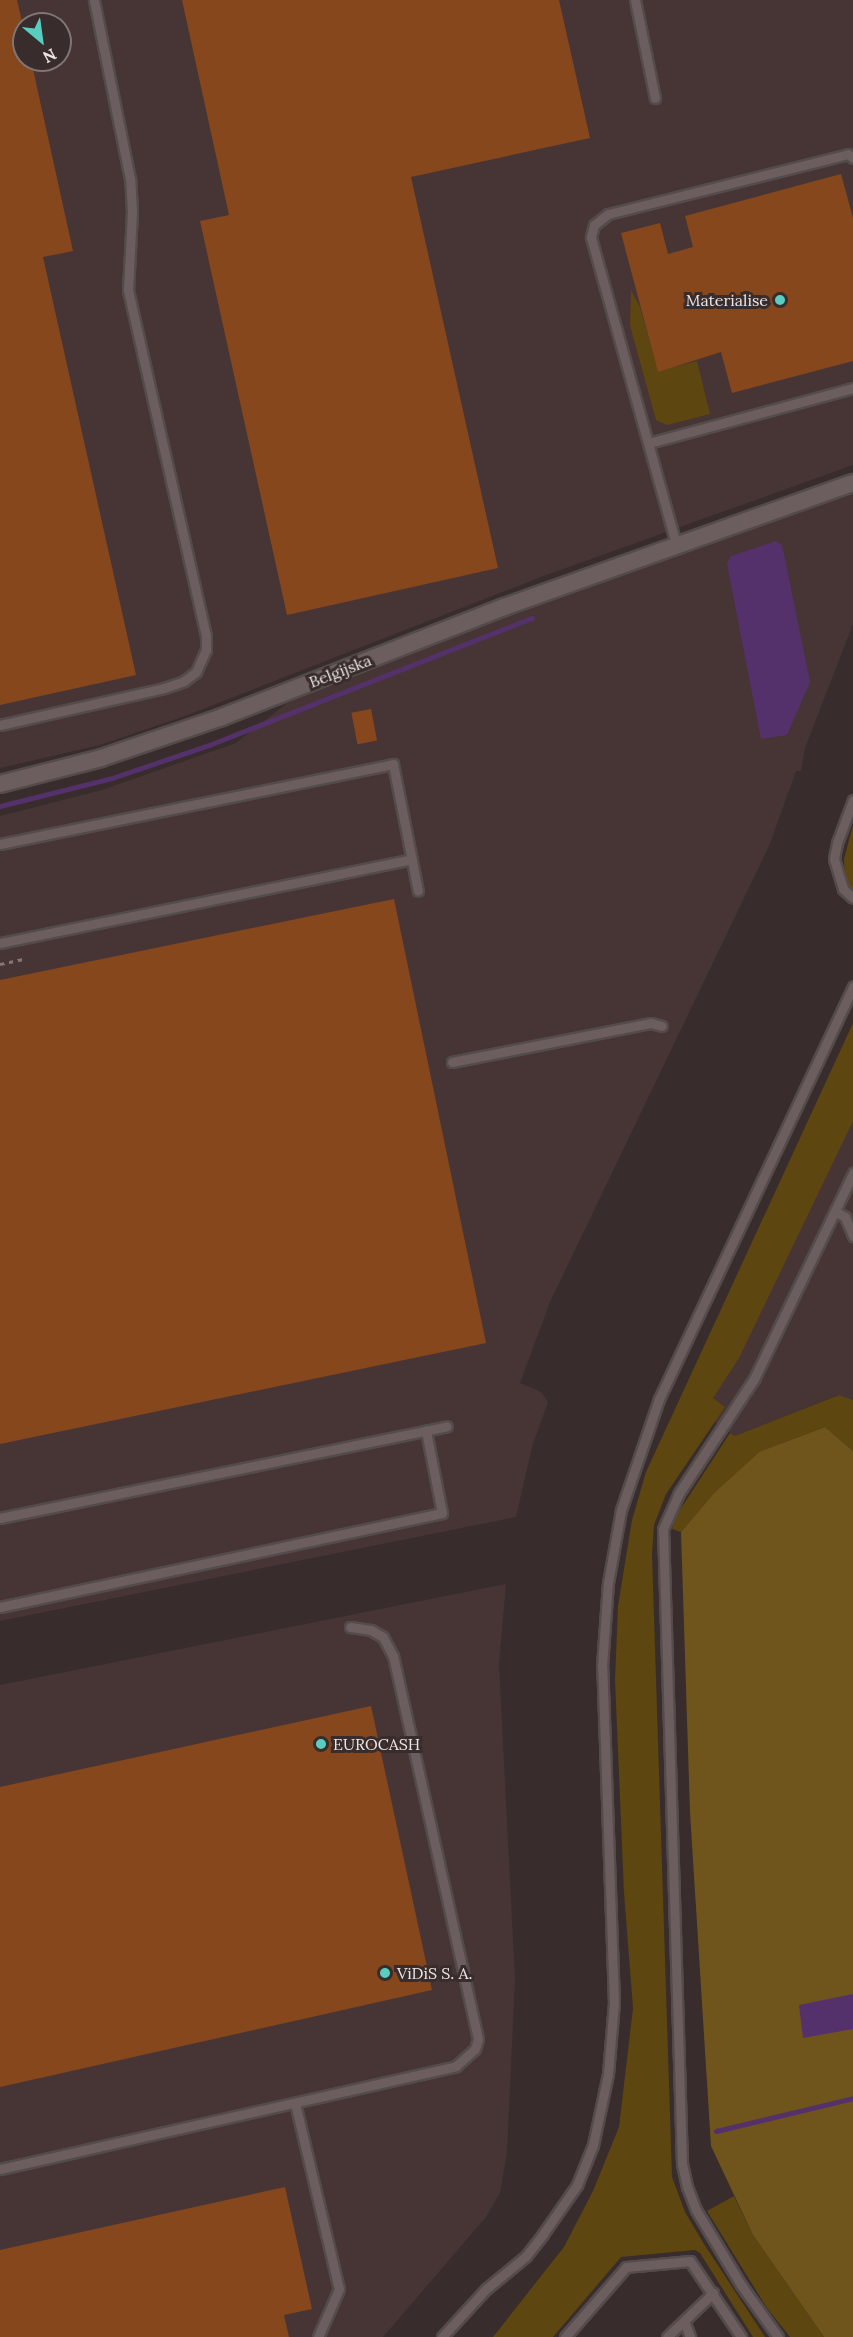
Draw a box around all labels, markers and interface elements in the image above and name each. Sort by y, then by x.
north arrow [12,12,72,72]
text: N [39,44,60,68]
place label: Materialise [686,290,768,310]
marker: Materialise [773,293,787,307]
street label: Belgijska [306,650,374,692]
place label: EUROCASH [333,1734,420,1754]
marker: EUROCASH [314,1737,328,1751]
place label: ViDiS S. A. [397,1963,472,1983]
marker: ViDiS S. A. [378,1966,392,1980]

